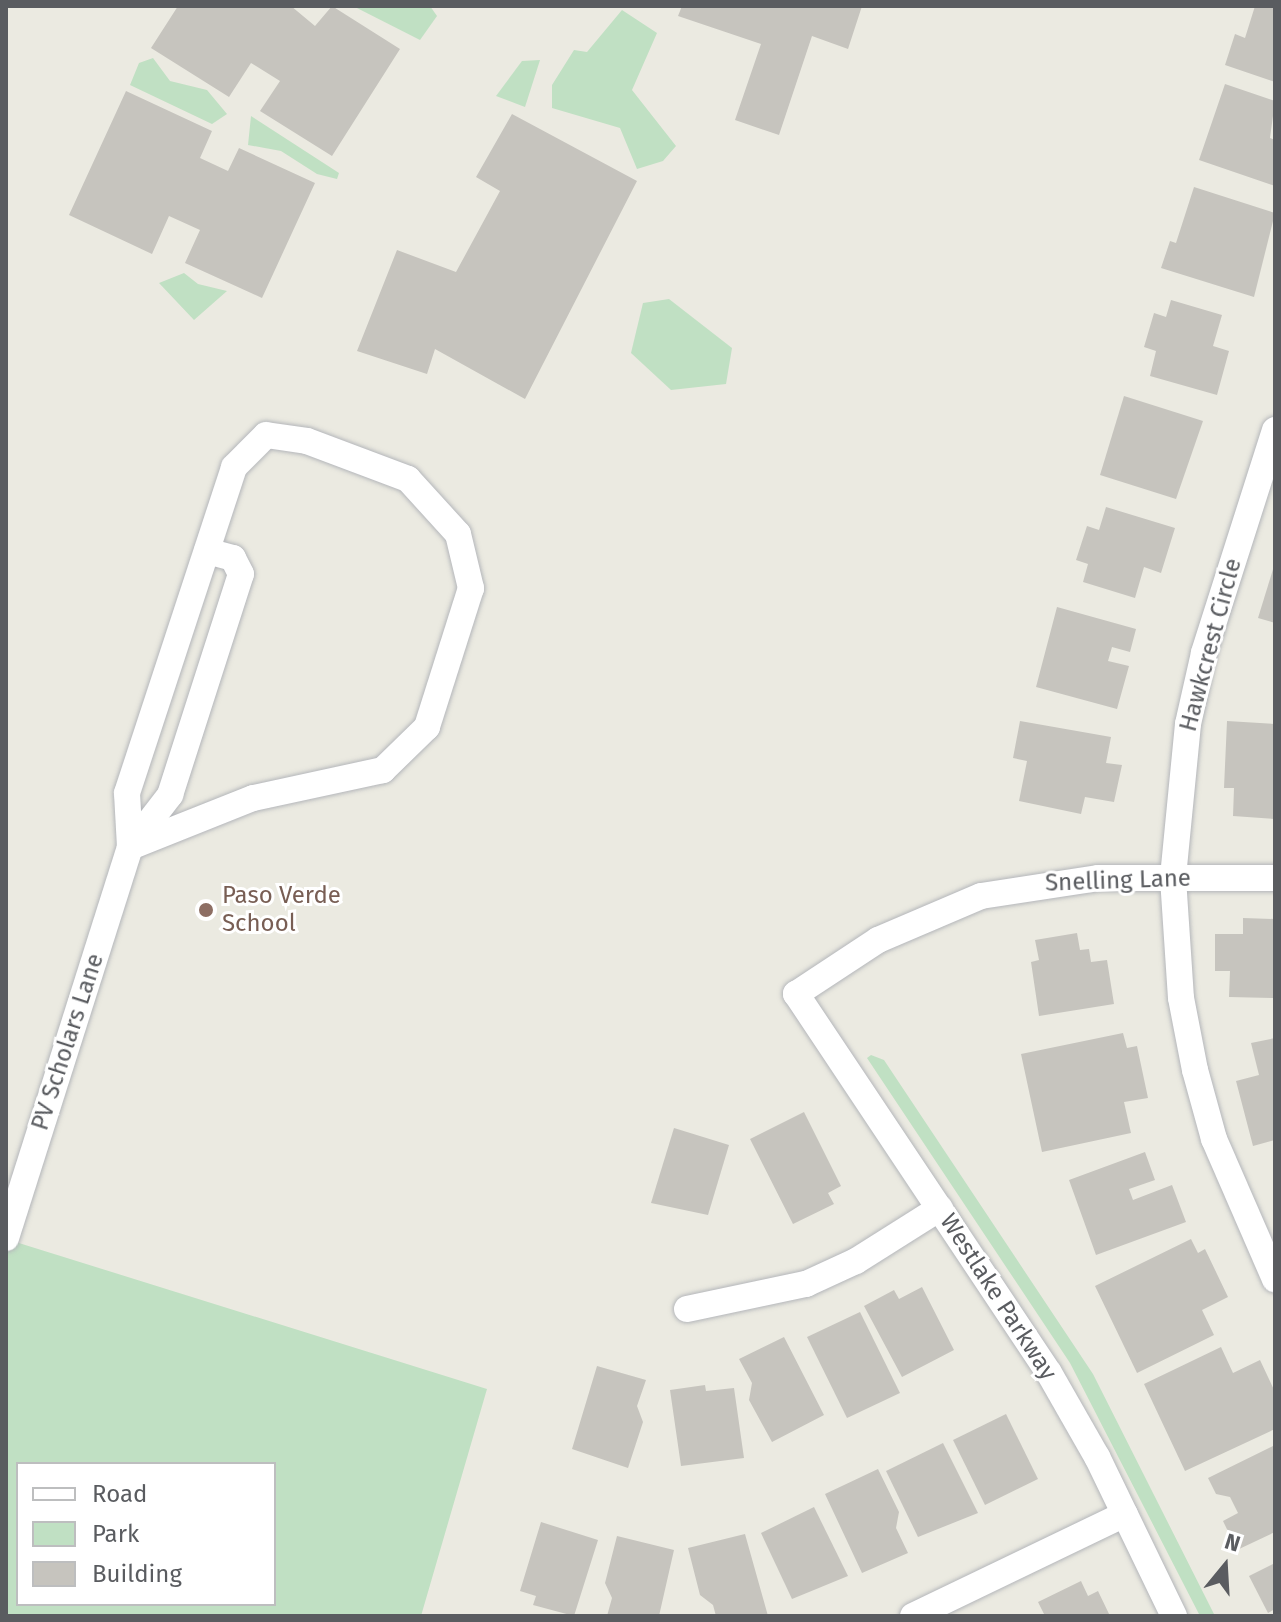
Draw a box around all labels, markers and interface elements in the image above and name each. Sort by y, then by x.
street label: Hawkcrest Circle [1174,555,1248,735]
street label: Snelling Lane [1045,864,1191,898]
place label: Paso Verde School [222,882,341,938]
marker: Paso Verde School [197,901,215,919]
street label: PV Scholars Lane [26,950,110,1134]
street label: Westlake Parkway [934,1208,1062,1386]
legend [16,1462,276,1606]
text: Road [92,1480,147,1508]
text: Park [92,1520,139,1548]
north arrow [1185,1526,1265,1606]
text: N [1221,1528,1244,1558]
text: Building [92,1560,182,1588]

